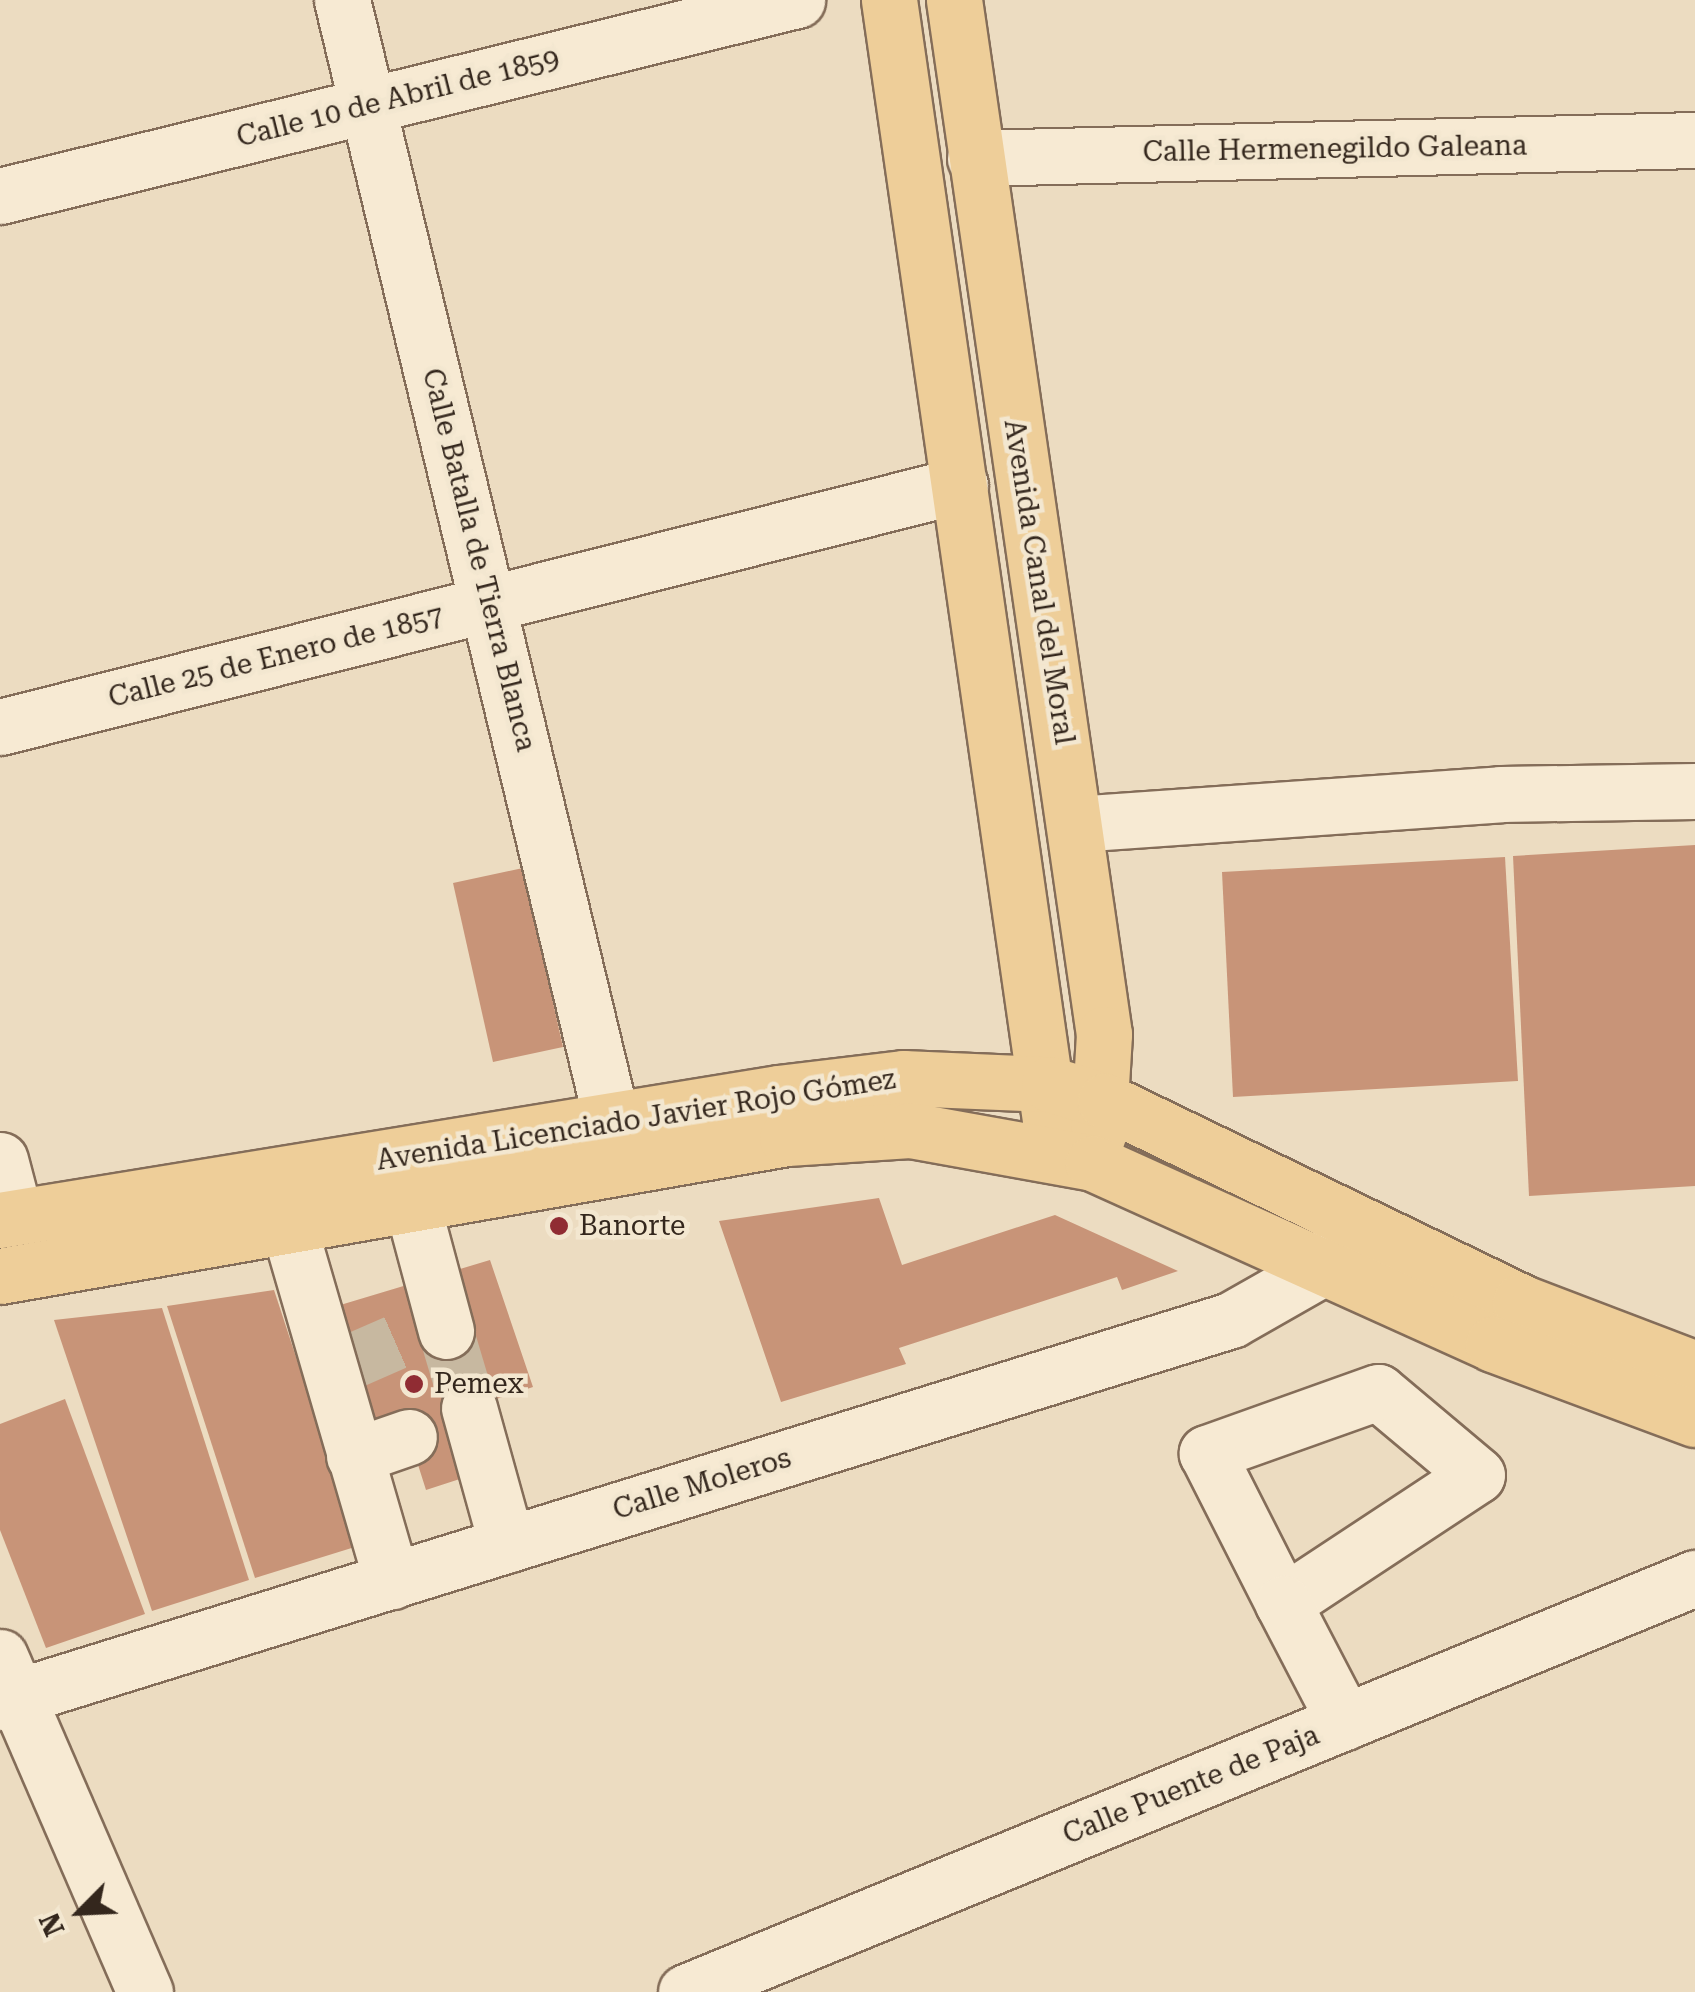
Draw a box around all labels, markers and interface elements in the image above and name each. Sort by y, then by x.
street label: Calle 10 de Abril de 1859 [233,42,563,154]
street label: Calle Hermenegildo Galeana [1142,129,1528,169]
street label: Calle Batalla de Tierra Blanca [415,365,543,755]
street label: Avenida Canal del Moral [997,417,1081,747]
street label: Calle 25 de Enero de 1857 [105,599,447,715]
street label: Avenida Licenciado Javier Rojo Gómez [374,1062,898,1178]
place label: Banorte [579,1209,685,1243]
marker: Banorte [548,1215,570,1237]
place label: Pemex [434,1367,523,1401]
marker: Pemex [403,1373,425,1395]
street label: Calle Moleros [609,1441,795,1527]
street label: Calle Puente de Paja [1058,1718,1324,1852]
north arrow [30,1862,130,1962]
text: N [33,1908,72,1941]

